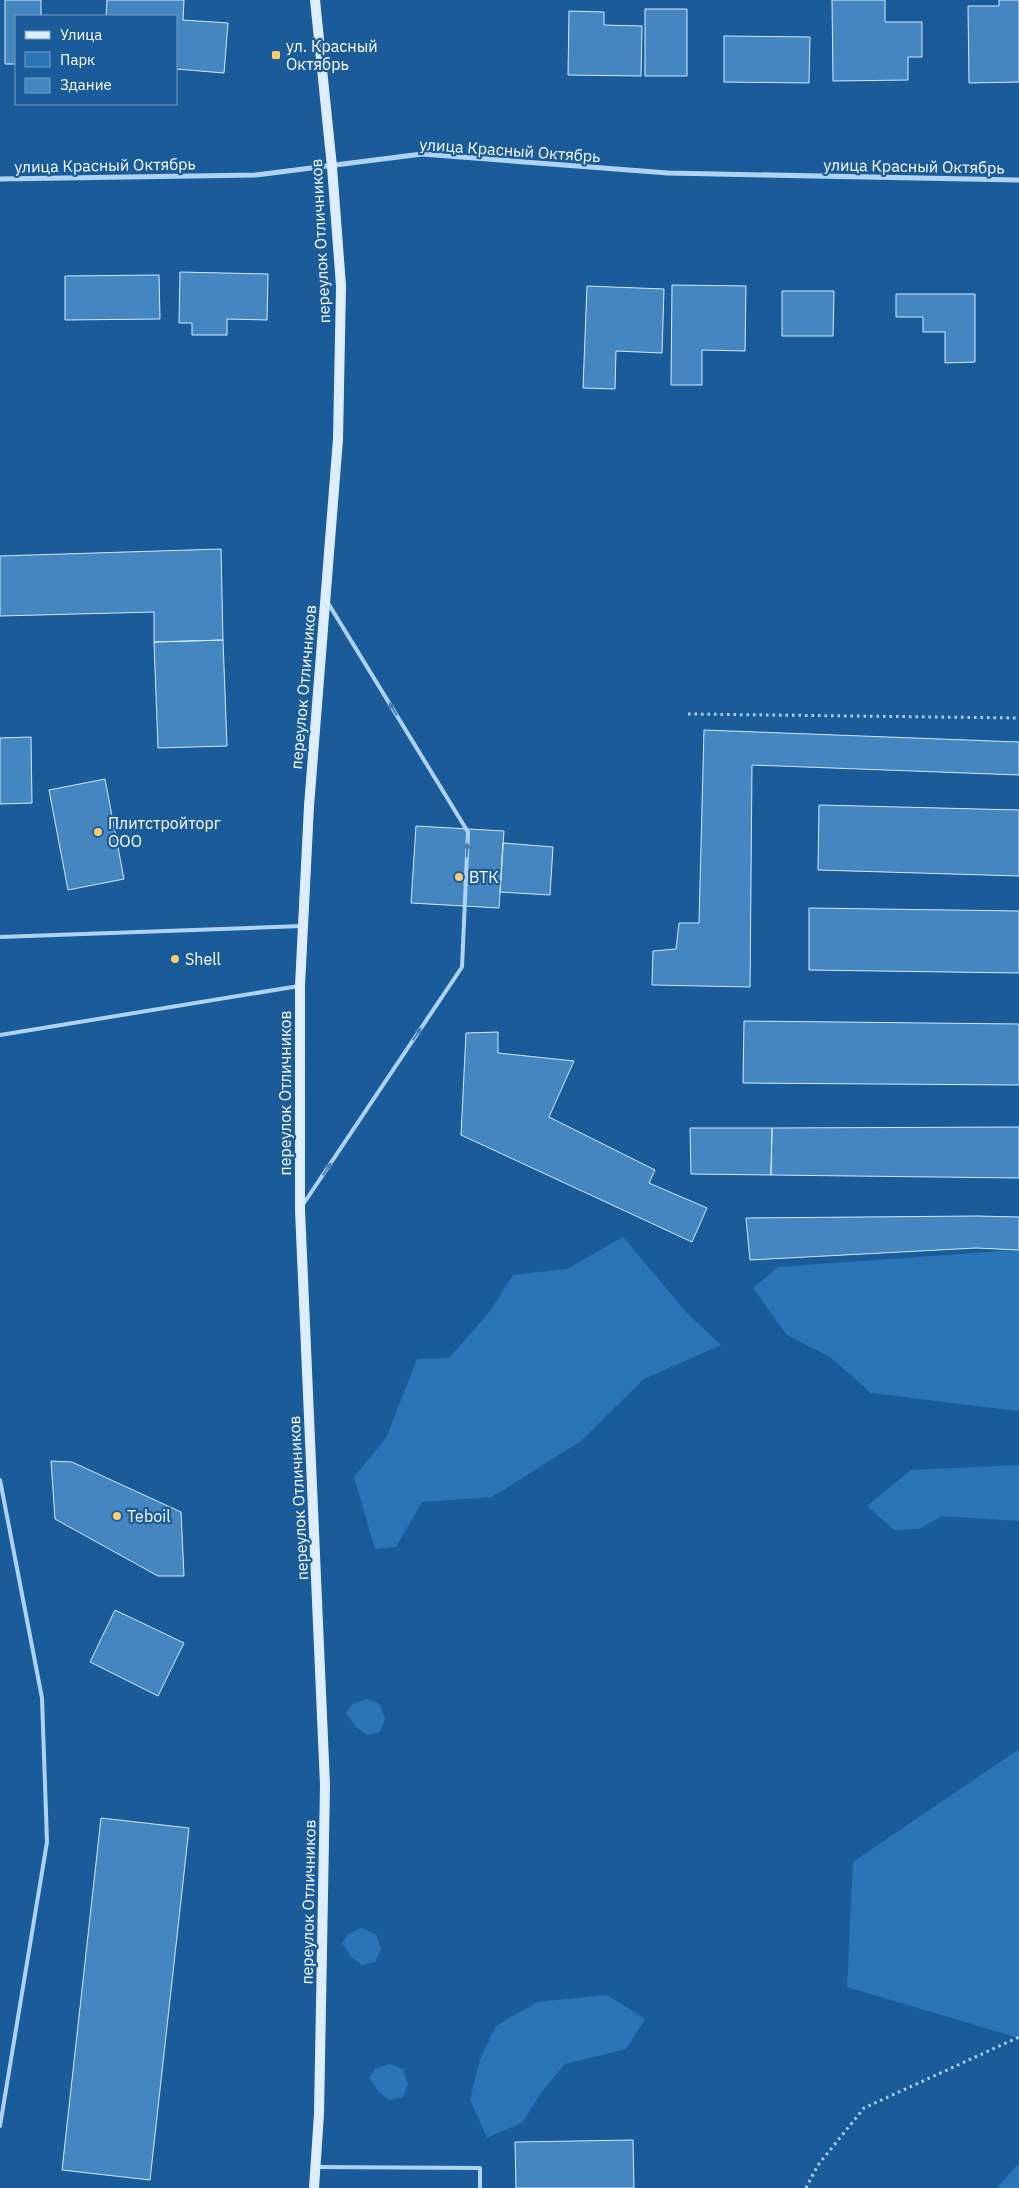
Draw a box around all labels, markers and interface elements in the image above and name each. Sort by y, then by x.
legend [15,15,178,105]
text: Улица [60,25,102,44]
place label: ул. Красный Октябрь [286,36,378,74]
marker: ул. Красный Октябрь [270,49,282,61]
text: Парк [60,50,95,69]
text: Здание [60,75,112,94]
street label: улица Красный Октябрь [419,134,601,166]
street label: улица Красный Октябрь [14,153,196,177]
street label: улица Красный Октябрь [823,154,1005,178]
street label: переулок Отличников [306,158,334,324]
street label: переулок Отличников [286,604,320,770]
one-way arrow [388,703,397,716]
place label: Плитстройторг ООО [108,813,221,851]
marker: Плитстройторг ООО [92,826,104,838]
one-way arrow [463,842,471,858]
place label: ВТК [469,867,499,887]
marker: ВТК [453,871,465,883]
place label: Shell [185,949,221,969]
marker: Shell [169,953,181,965]
street label: переулок Отличников [275,1010,295,1176]
one-way arrow [412,1027,422,1041]
one-way arrow [322,1163,332,1176]
street label: переулок Отличников [284,1415,312,1581]
place label: Teboil [127,1506,171,1526]
marker: Teboil [111,1510,123,1522]
street label: переулок Отличников [297,1819,319,1985]

